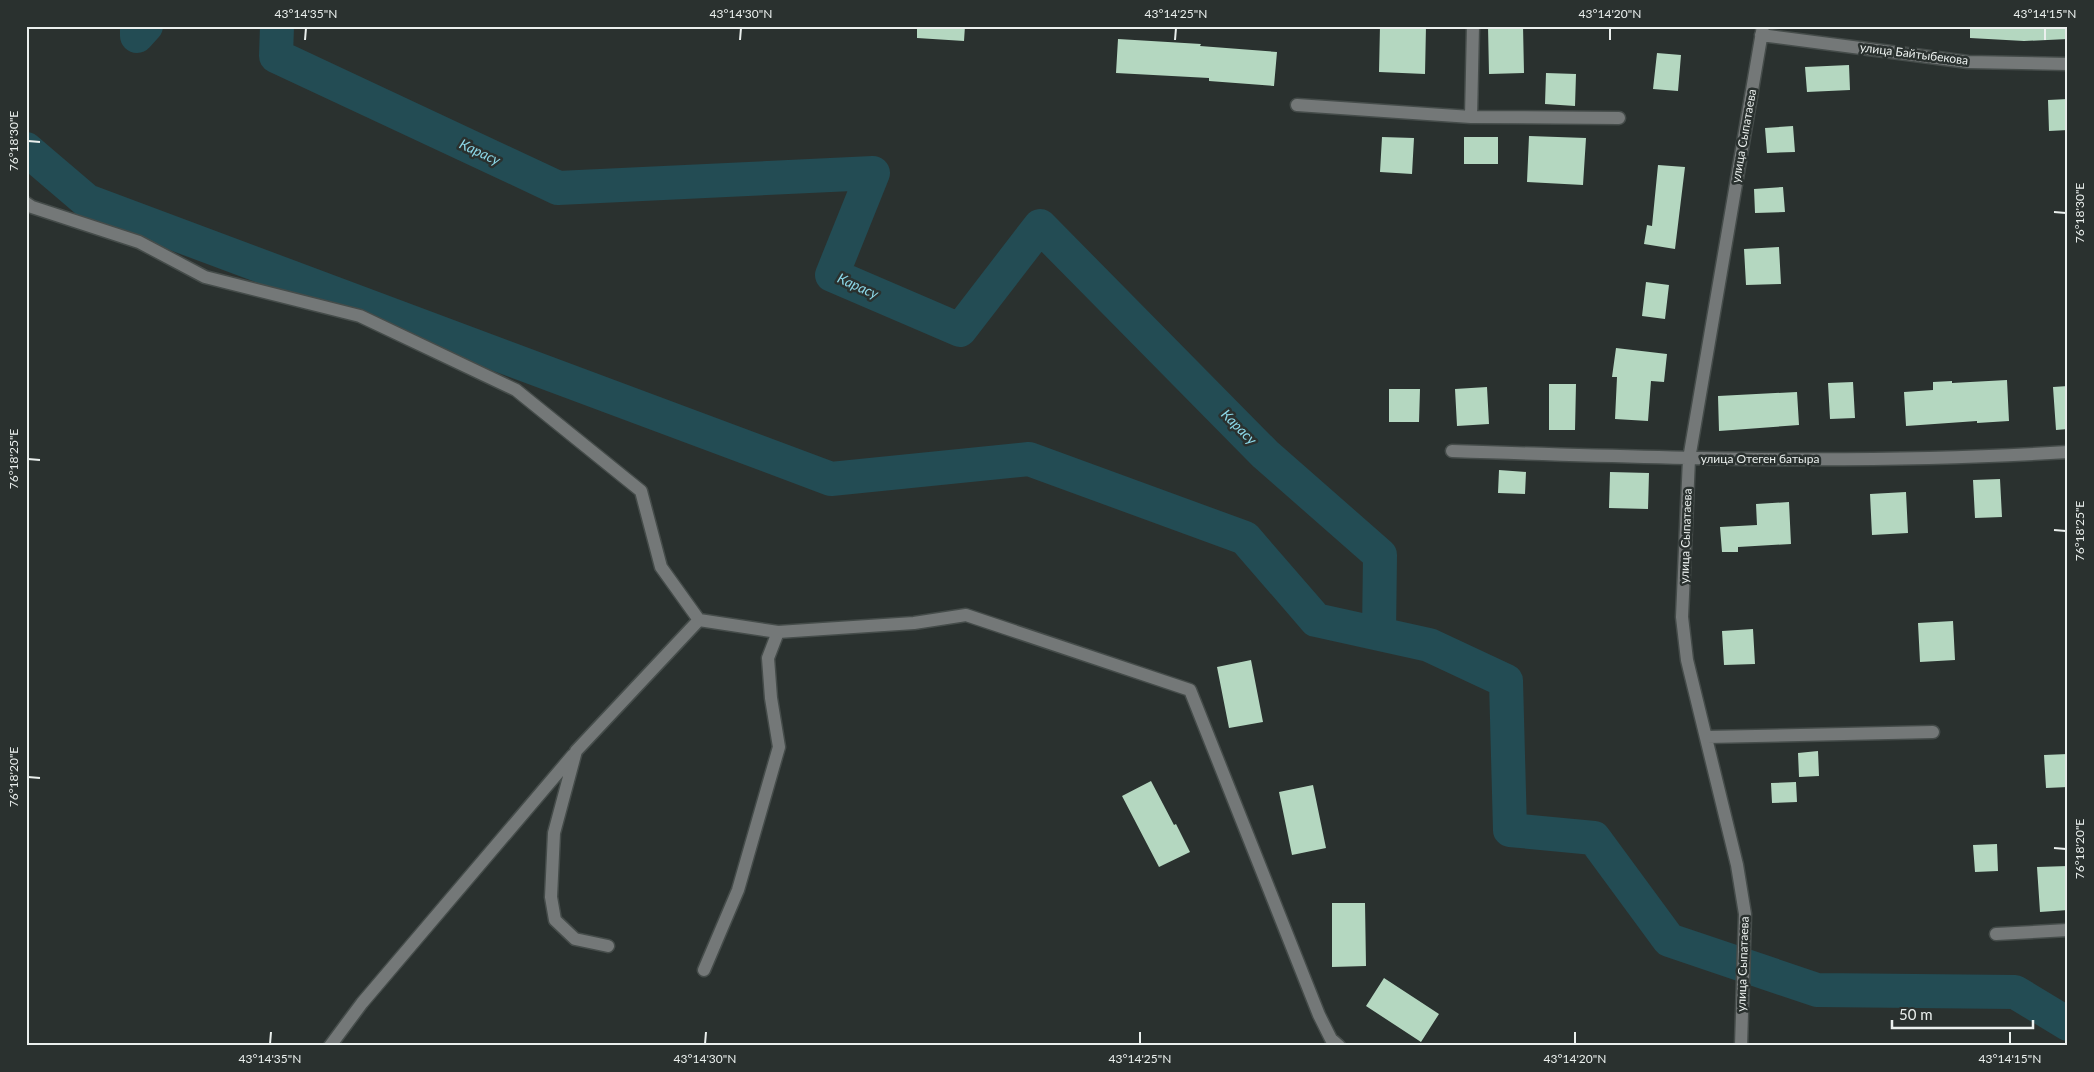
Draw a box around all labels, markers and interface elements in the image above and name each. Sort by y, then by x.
text: 43°14'35"N [275,6,337,21]
text: 43°14'30"N [710,6,772,21]
text: 43°14'25"N [1145,6,1207,21]
text: 43°14'20"N [1579,6,1641,21]
text: 43°14'15"N [2014,6,2076,21]
street label: улица Байтыбекова [1859,39,1969,68]
street label: улица Сыпатаева [1728,88,1759,184]
text: 76°18'30"E [6,111,21,171]
water label: Карасу [457,135,504,168]
text: 76°18'30"E [2072,183,2087,243]
water label: Карасу [835,269,882,302]
water label: Карасу [1218,405,1261,448]
text: 76°18'25"E [6,429,21,489]
street label: улица Отеген батыра [1701,451,1819,466]
street label: улица Сыпатаева [1676,488,1695,584]
text: 76°18'25"E [2072,501,2087,561]
text: 76°18'20"E [6,747,21,807]
text: 76°18'20"E [2072,819,2087,879]
street label: улица Сыпатаева [1733,916,1752,1012]
scale bar [1892,997,2033,1029]
text: 50 m [1899,1005,1933,1023]
text: 43°14'35"N [239,1051,301,1066]
text: 43°14'30"N [674,1051,736,1066]
text: 43°14'25"N [1109,1051,1171,1066]
text: 43°14'20"N [1544,1051,1606,1066]
text: 43°14'15"N [1979,1051,2041,1066]

